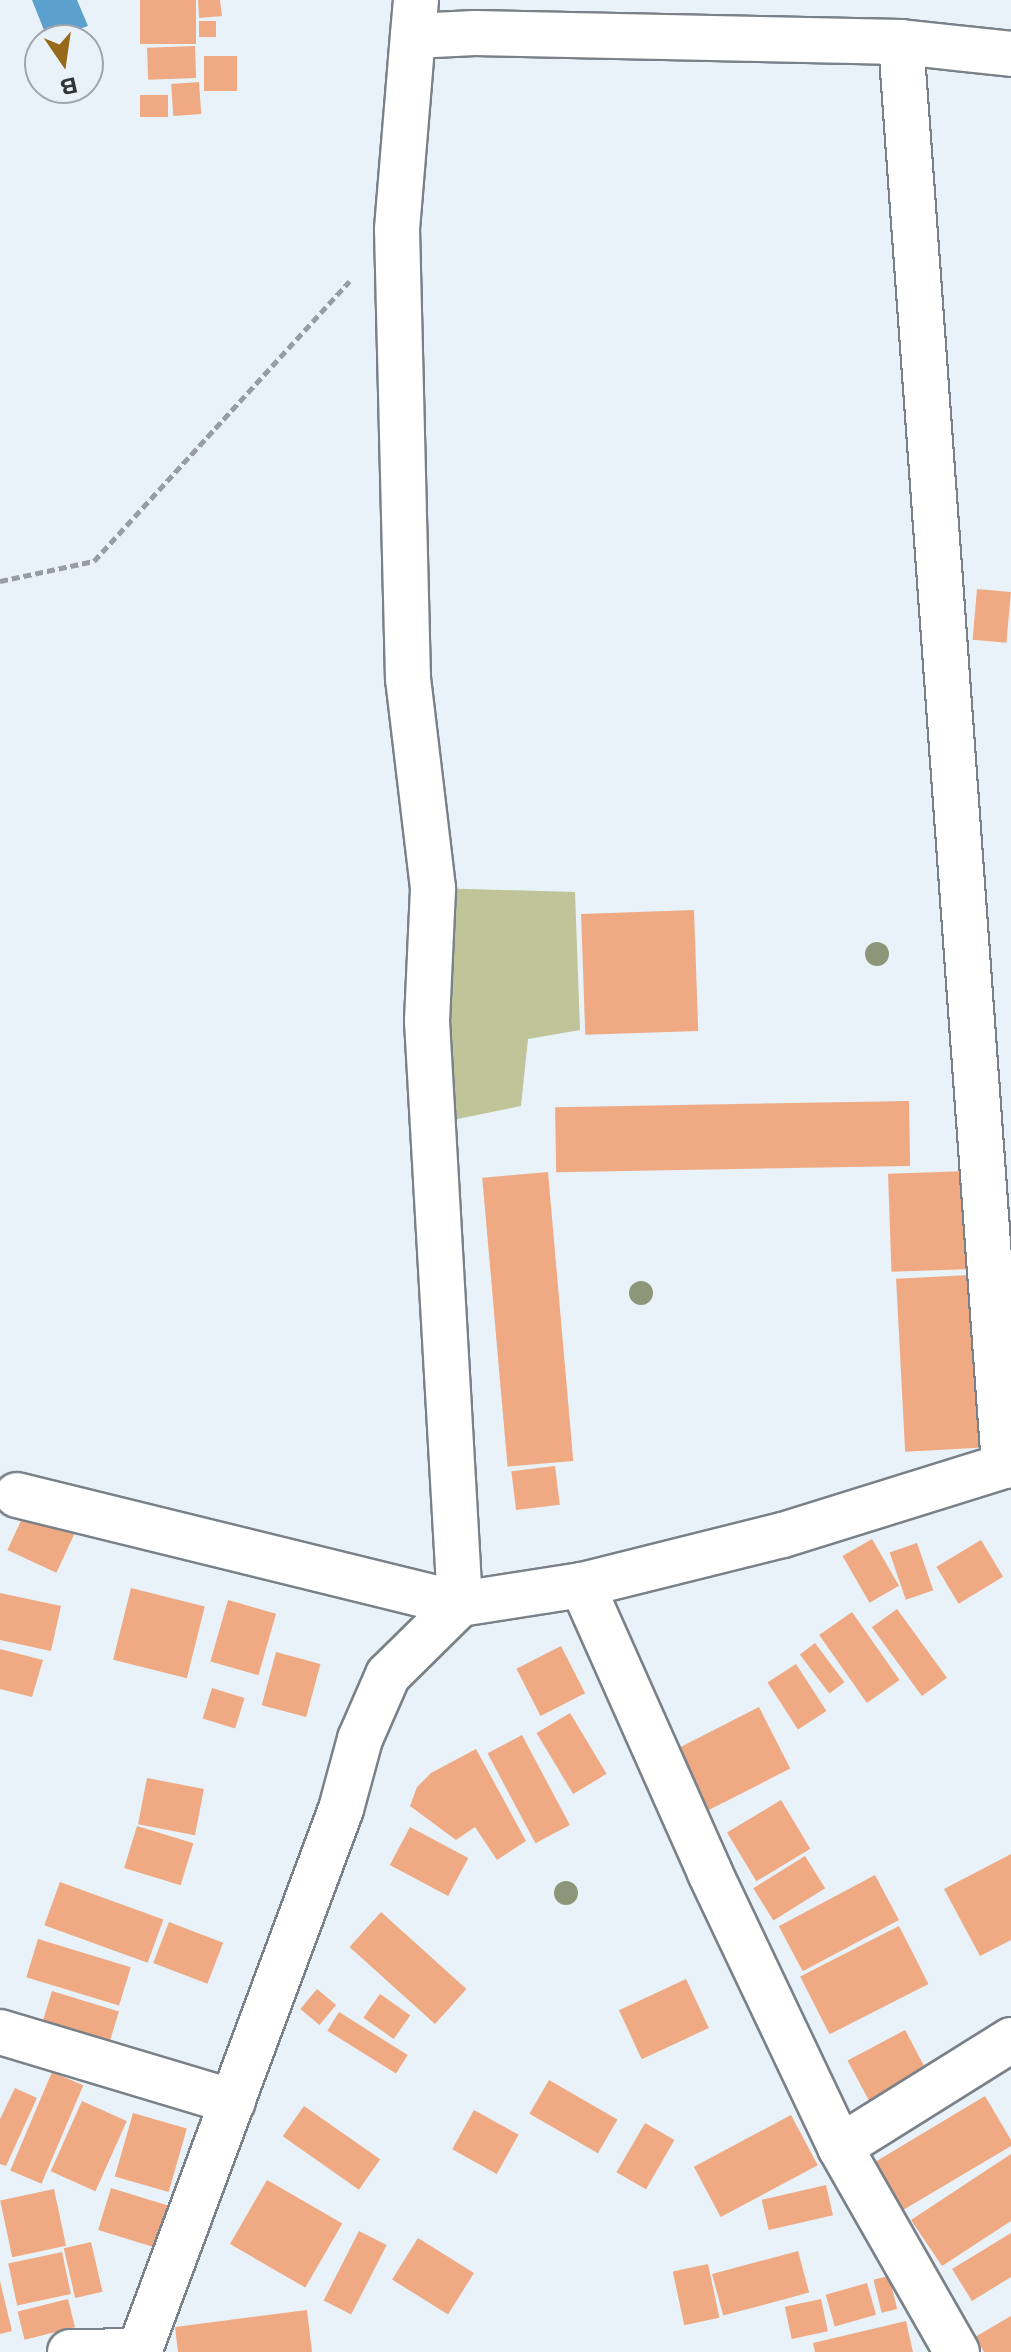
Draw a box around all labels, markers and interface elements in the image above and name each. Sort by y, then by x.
north arrow [24,24,104,104]
text: B [58,71,80,101]

